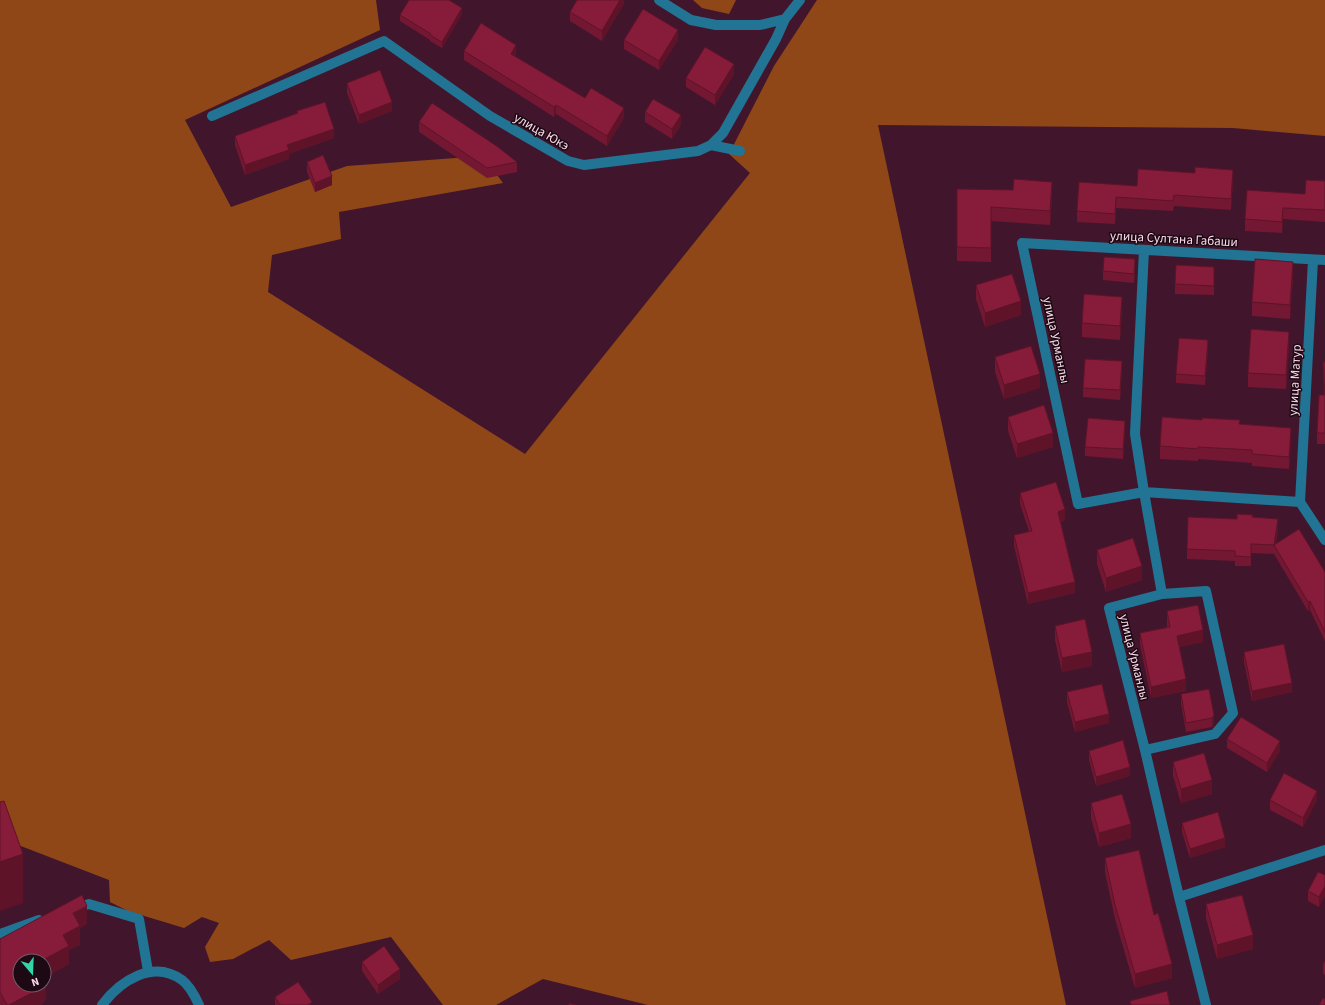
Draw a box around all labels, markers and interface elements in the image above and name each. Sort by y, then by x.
street label: улица Юкэ [511,109,572,155]
street label: улица Султана Габаши [1110,227,1238,251]
street label: улица Урманлы [1038,295,1074,385]
street label: улица Матур [1284,344,1306,416]
street label: улица Урманлы [1115,612,1153,702]
north arrow [12,953,52,993]
text: N [29,974,41,990]

